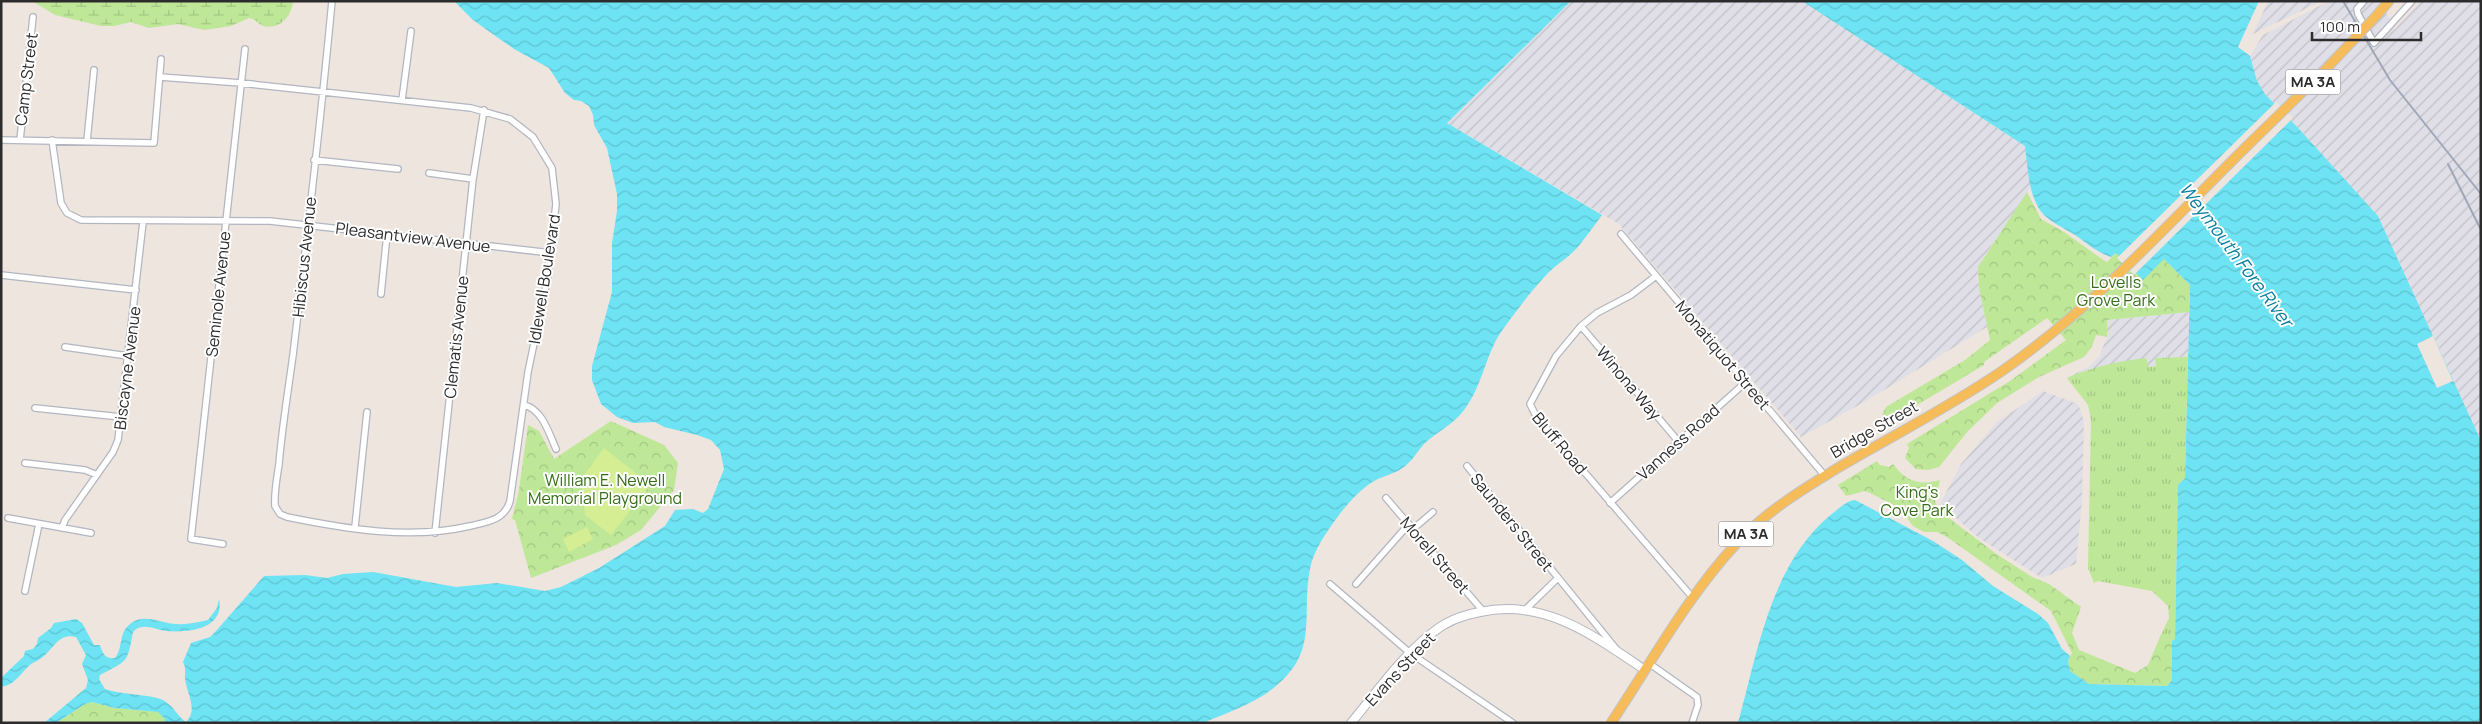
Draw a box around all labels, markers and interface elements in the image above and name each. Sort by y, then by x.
scale bar [2312,10,2421,42]
text: 100 m [2320,16,2360,37]
street label: Camp Street [9,31,43,127]
road number: MA 3A [2286,70,2340,94]
water label: Weymouth Fore River [2175,177,2301,333]
street label: Hibiscus Avenue [287,196,321,318]
street label: Idlewell Boulevard [523,213,565,345]
street label: Pleasantview Avenue [334,217,492,257]
street label: Seminole Avenue [200,230,236,358]
park label: Lovells Grove Park [2077,271,2156,311]
street label: Clematis Avenue [439,275,473,399]
street label: Monatiquot Street [1671,296,1775,414]
street label: Biscayne Avenue [109,305,145,431]
street label: Winona Way [1592,341,1667,425]
street label: Bridge Street [1826,395,1922,463]
street label: Vanness Road [1632,399,1724,485]
street label: Bluff Road [1528,407,1592,479]
street label: Saunders Street [1466,468,1558,576]
park label: William E. Newell Memorial Playground [528,469,682,509]
park label: King's Cove Park [1881,481,1954,521]
street label: Morell Street [1395,512,1475,598]
road number: MA 3A [1718,522,1774,546]
street label: Evans Street [1360,627,1440,711]

